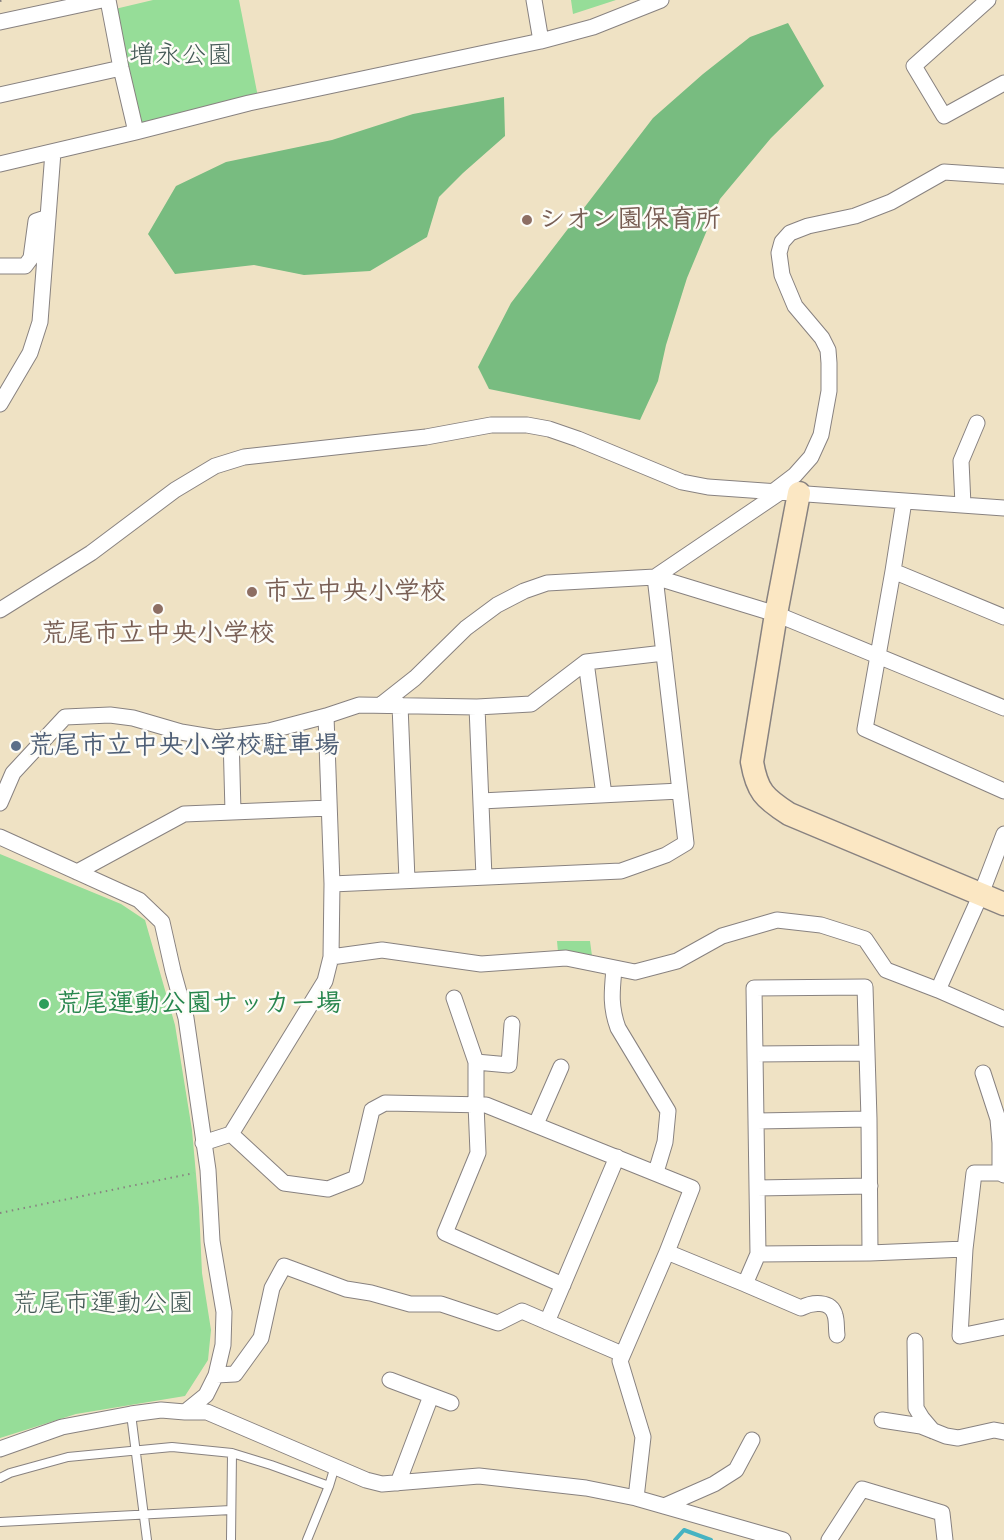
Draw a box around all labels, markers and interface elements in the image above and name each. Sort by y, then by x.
park label: 増永公園 [129,40,233,72]
place label: シオン園保育所 [539,204,721,236]
marker: シオン園保育所 [520,213,534,227]
place label: 市立中央小学校 [264,576,446,608]
marker: 市立中央小学校 [245,585,259,599]
marker: 荒尾市立中央小学校 [151,602,165,616]
place label: 荒尾市立中央小学校 [41,618,275,650]
place label: 荒尾市立中央小学校駐車場 [28,730,340,762]
marker: 荒尾市立中央小学校駐車場 [9,739,23,753]
place label: 荒尾運動公園サッカー場 [56,988,342,1020]
marker: 荒尾運動公園サッカー場 [37,997,51,1011]
park label: 荒尾市運動公園 [12,1288,194,1320]

